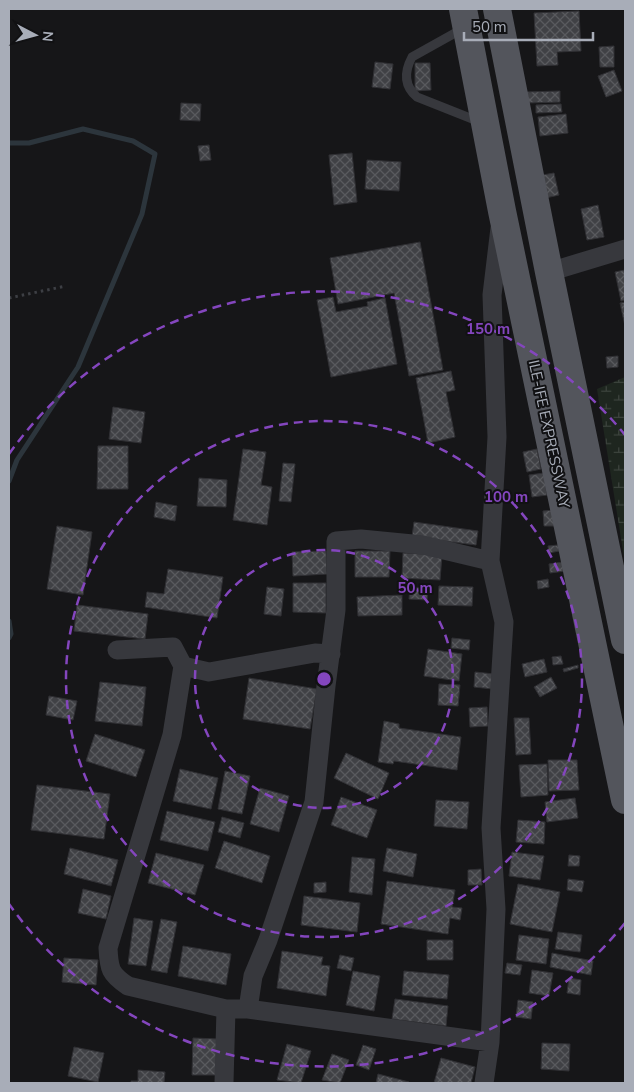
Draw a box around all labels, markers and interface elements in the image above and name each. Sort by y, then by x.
north arrow [10,10,60,60]
scale bar [464,10,593,42]
text: 50 m [472,17,507,37]
text: N [37,30,57,43]
text: 150 m [466,319,510,339]
street label: ILE-IFE EXPRESSWAY [524,358,575,511]
text: 100 m [484,487,528,507]
text: 50 m [397,578,433,598]
centre of rings [315,670,333,688]

